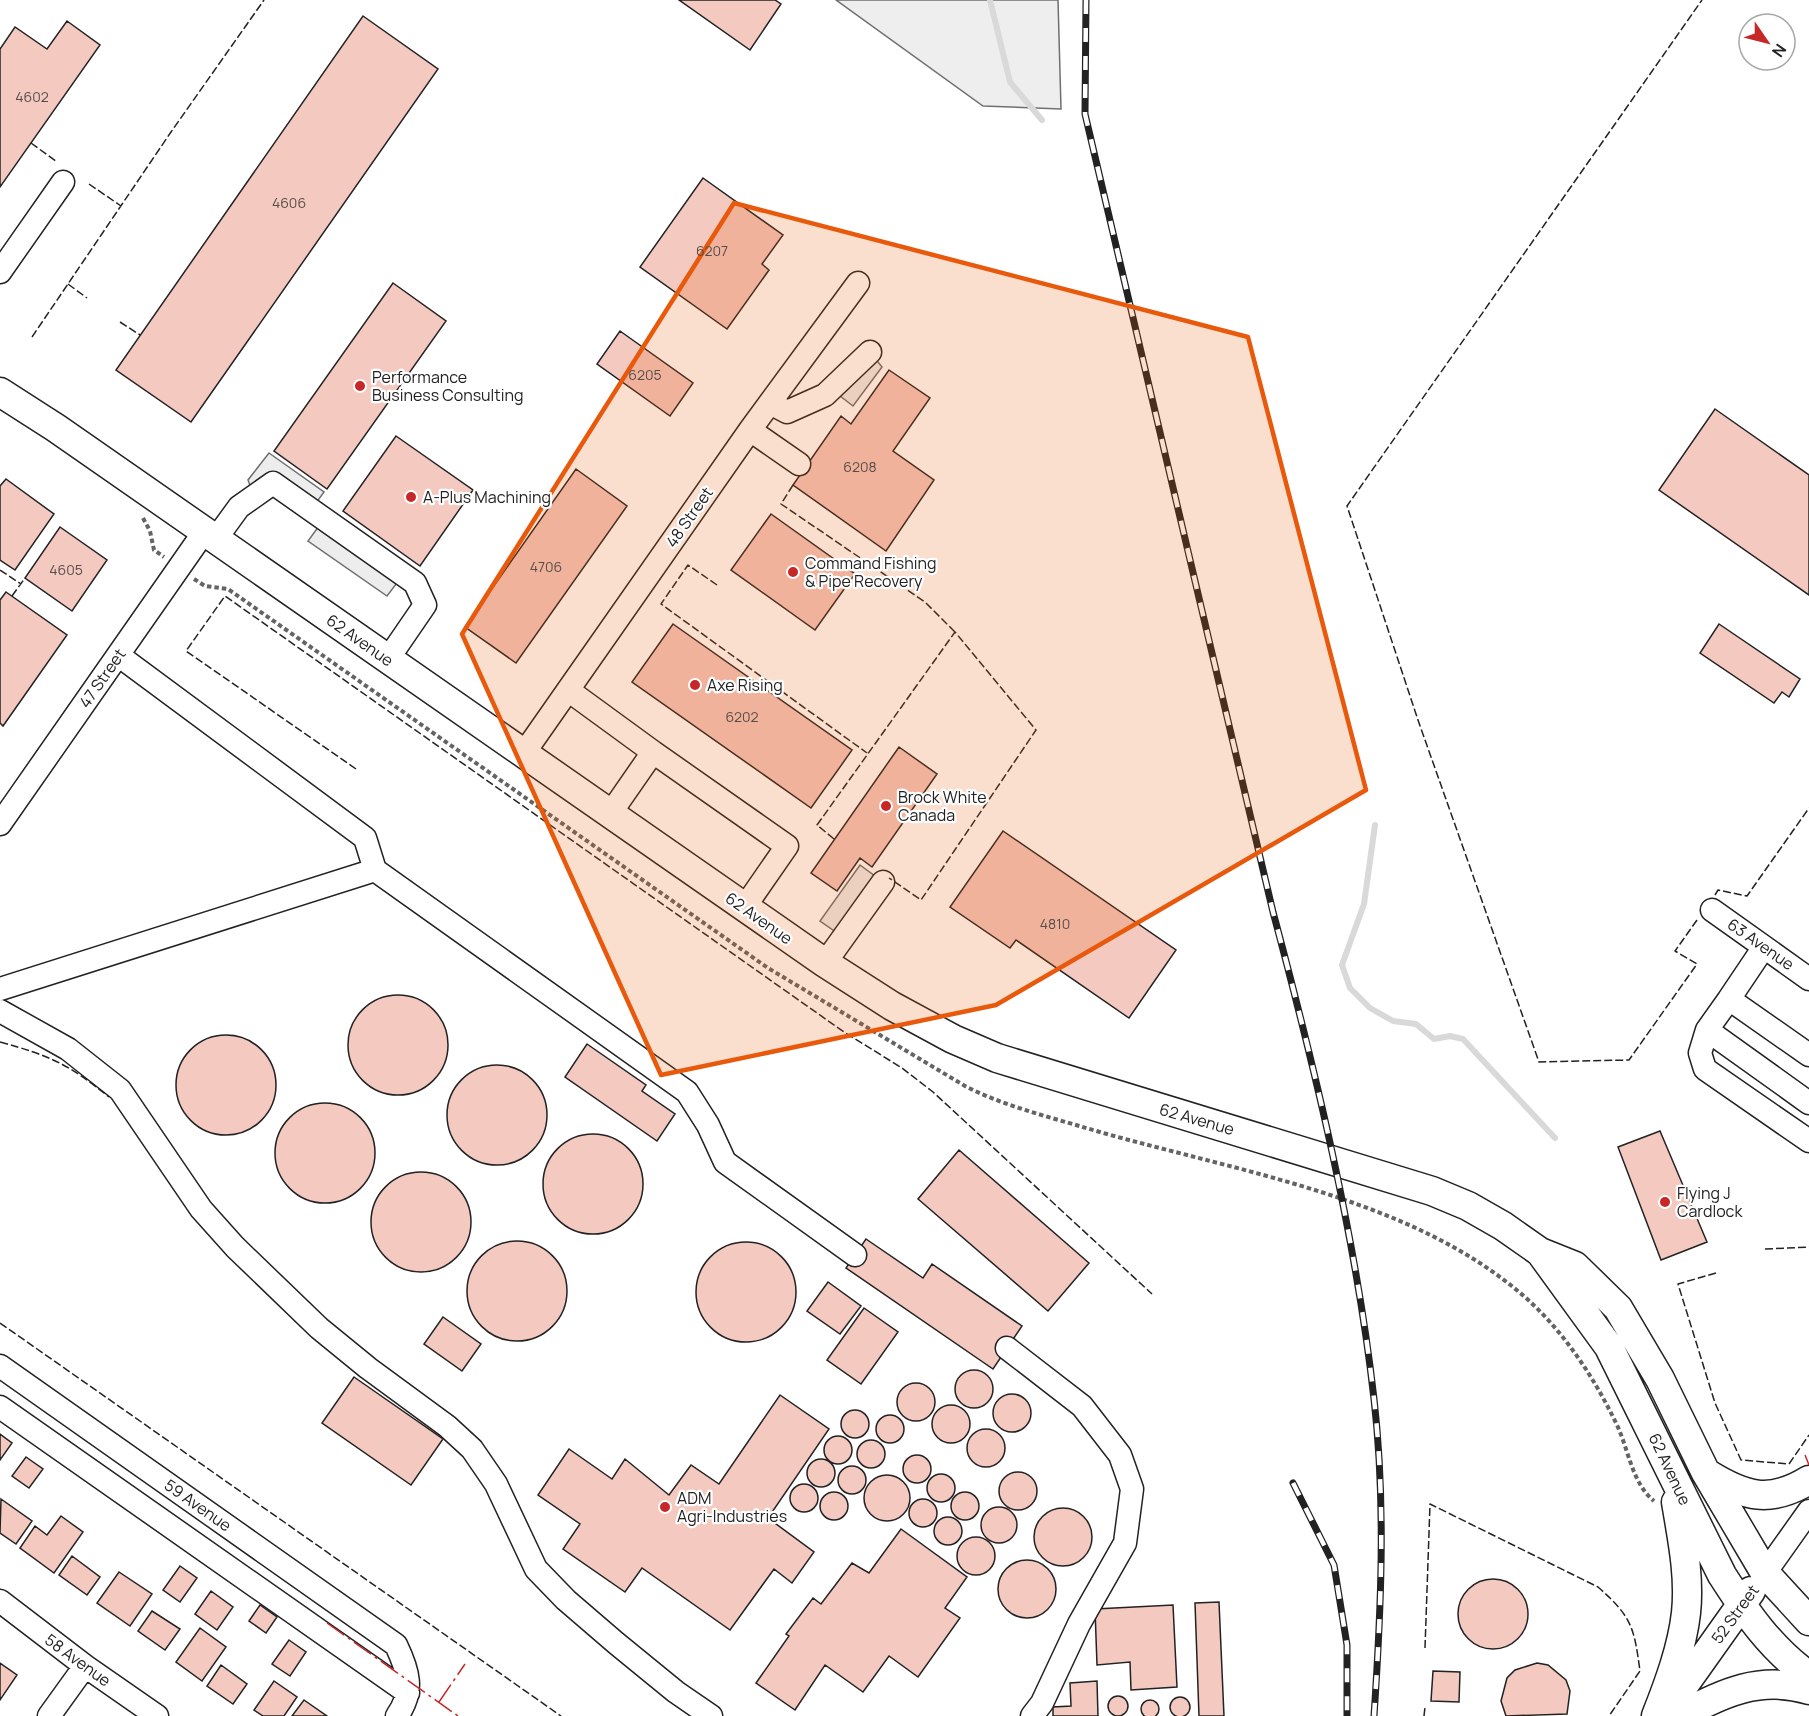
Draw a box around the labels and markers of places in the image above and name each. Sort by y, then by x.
place label: Performance Business Consulting [372,366,523,406]
marker: Performance Business Consulting [353,379,367,393]
place label: A-Plus Machining [423,486,551,508]
marker: A-Plus Machining [404,490,418,504]
place label: Command Fishing & Pipe Recovery [805,552,936,592]
marker: Command Fishing & Pipe Recovery [786,565,800,579]
place label: Axe Rising [707,674,783,696]
marker: Axe Rising [688,678,702,692]
place label: Brock White Canada [898,786,987,826]
marker: Brock White Canada [879,799,893,813]
place label: Flying J Cardlock [1677,1182,1743,1222]
marker: Flying J Cardlock [1658,1195,1672,1209]
place label: ADM Agri-Industries [677,1487,787,1527]
marker: ADM Agri-Industries [658,1500,672,1514]

